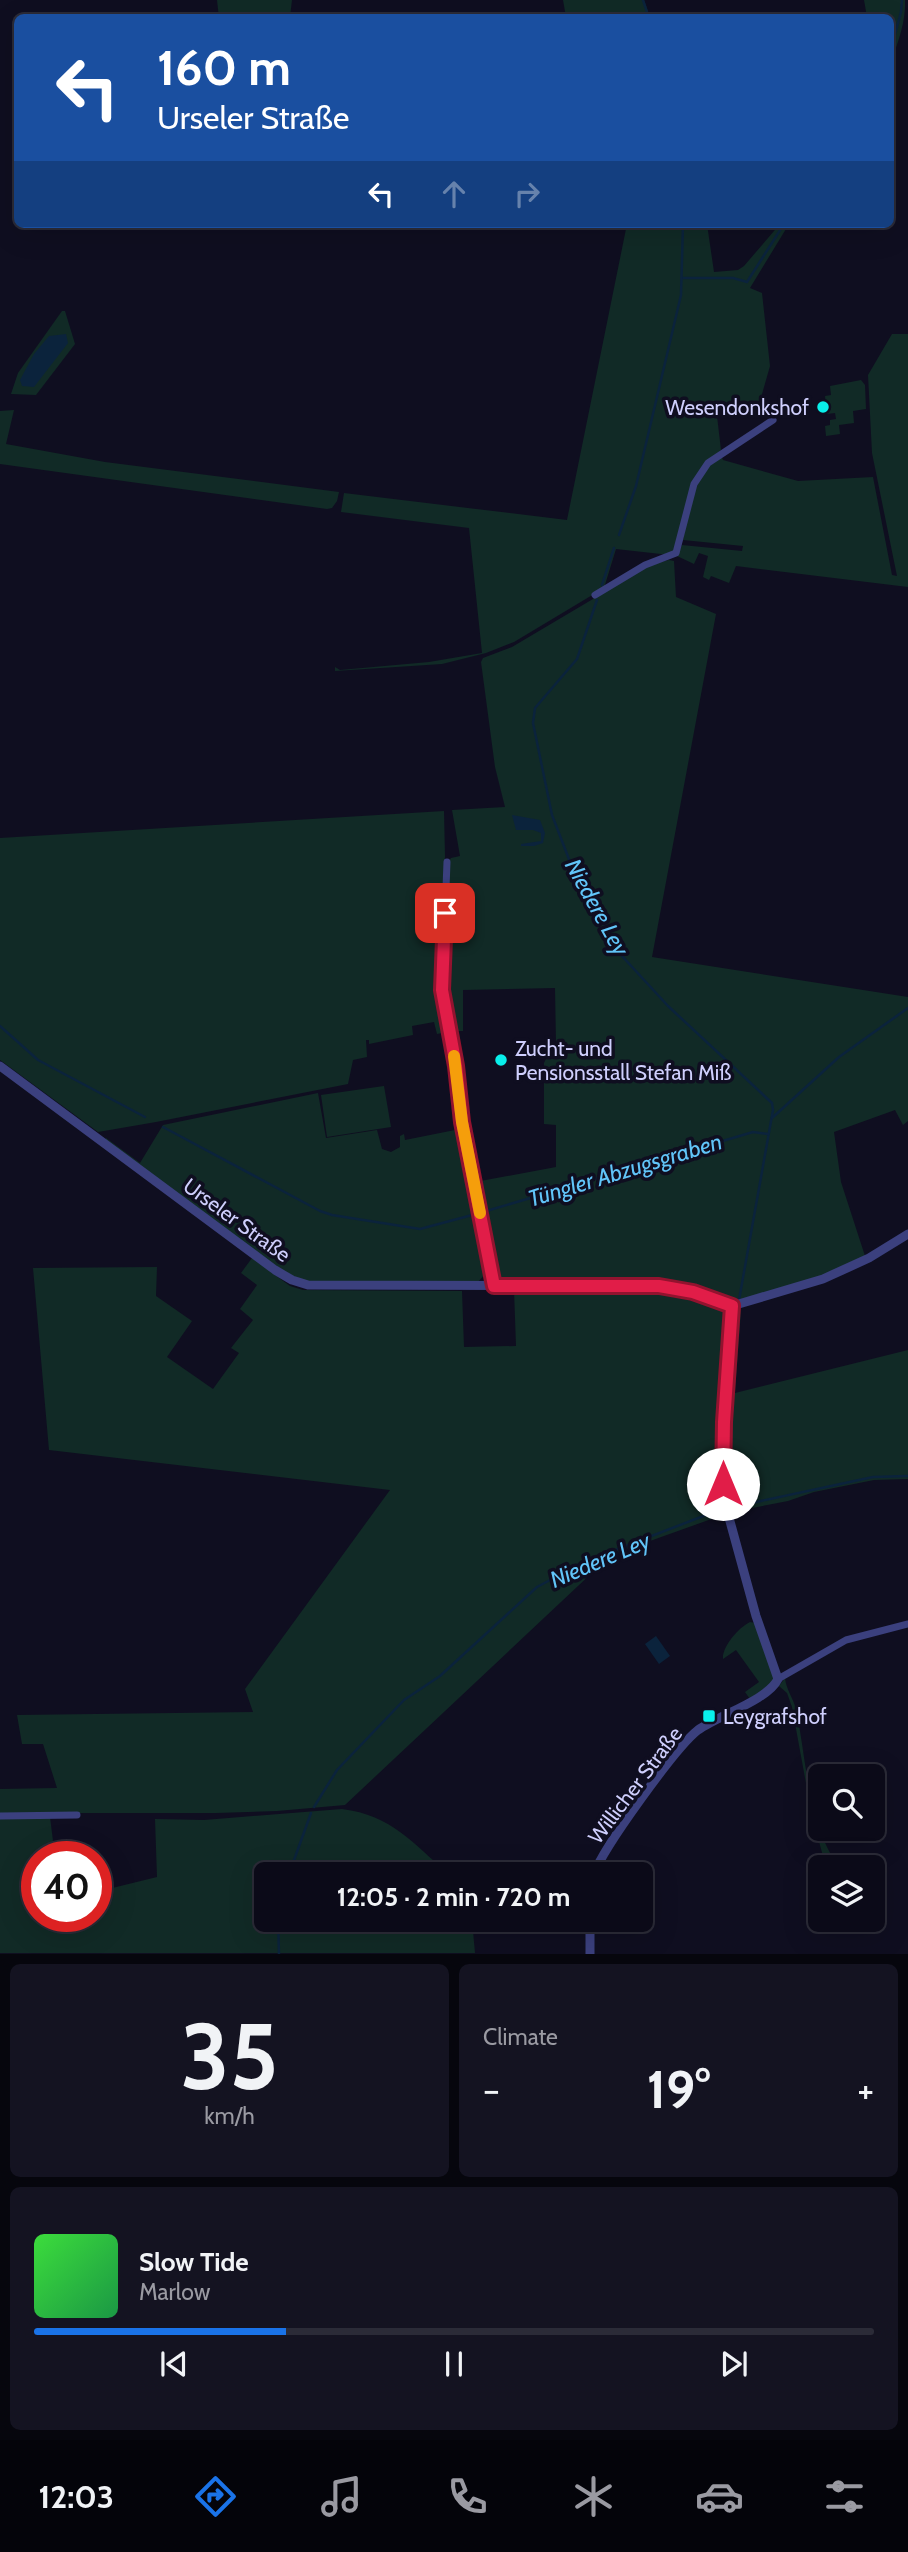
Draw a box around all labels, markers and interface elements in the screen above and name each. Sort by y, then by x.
text: 160 m [157,38,291,97]
icon: left [42,42,133,133]
text: Urseler Straße [157,98,349,137]
icon: left [362,175,400,213]
icon: ahead [435,175,473,213]
icon: right [508,175,546,213]
place label: Wesendonkshof [665,395,809,420]
marker: Wesendonkshof [815,399,831,415]
water label: Niedere Ley [559,854,636,962]
pin [415,883,475,943]
icon: arrive [426,894,464,932]
place label: Zucht- und Pensionsstall Stefan Miß [515,1036,731,1085]
marker: Zucht- und Pensionsstall Stefan Miß [493,1052,509,1068]
water label: Tüngler Abzugsgraben [525,1127,725,1213]
street label: Urseler Straße [179,1173,296,1267]
position arrow [686,1447,760,1521]
water label: Niedere Ley [546,1526,656,1594]
place label: Leygrafshof [723,1704,827,1729]
marker: Leygrafshof [701,1708,717,1724]
street label: Willicher Straße [583,1721,687,1848]
map controls [808,1764,885,1932]
button: search [808,1764,885,1841]
speed limit sign: 40 [21,1841,112,1932]
button: layers [808,1855,885,1932]
text: 12:05 · 2 min · 720 m [337,1881,570,1913]
text: 35 [181,2001,278,2112]
text: Climate [483,2023,558,2051]
text: 19° [647,2058,710,2121]
text: − [483,2066,500,2113]
text: + [857,2066,874,2113]
text: km/h [204,2102,255,2130]
text: Slow Tide [139,2246,249,2278]
text: Marlow [139,2278,210,2306]
icon: previous [155,2345,193,2383]
icon: pause [435,2345,473,2383]
icon: next [715,2345,753,2383]
icon: directions [191,2472,240,2521]
icon: music [317,2472,366,2521]
icon: phone [443,2472,492,2521]
icon: climate [569,2472,618,2521]
icon: car [695,2472,744,2521]
icon: filters [820,2472,869,2521]
text: 12:03 [38,2477,114,2516]

